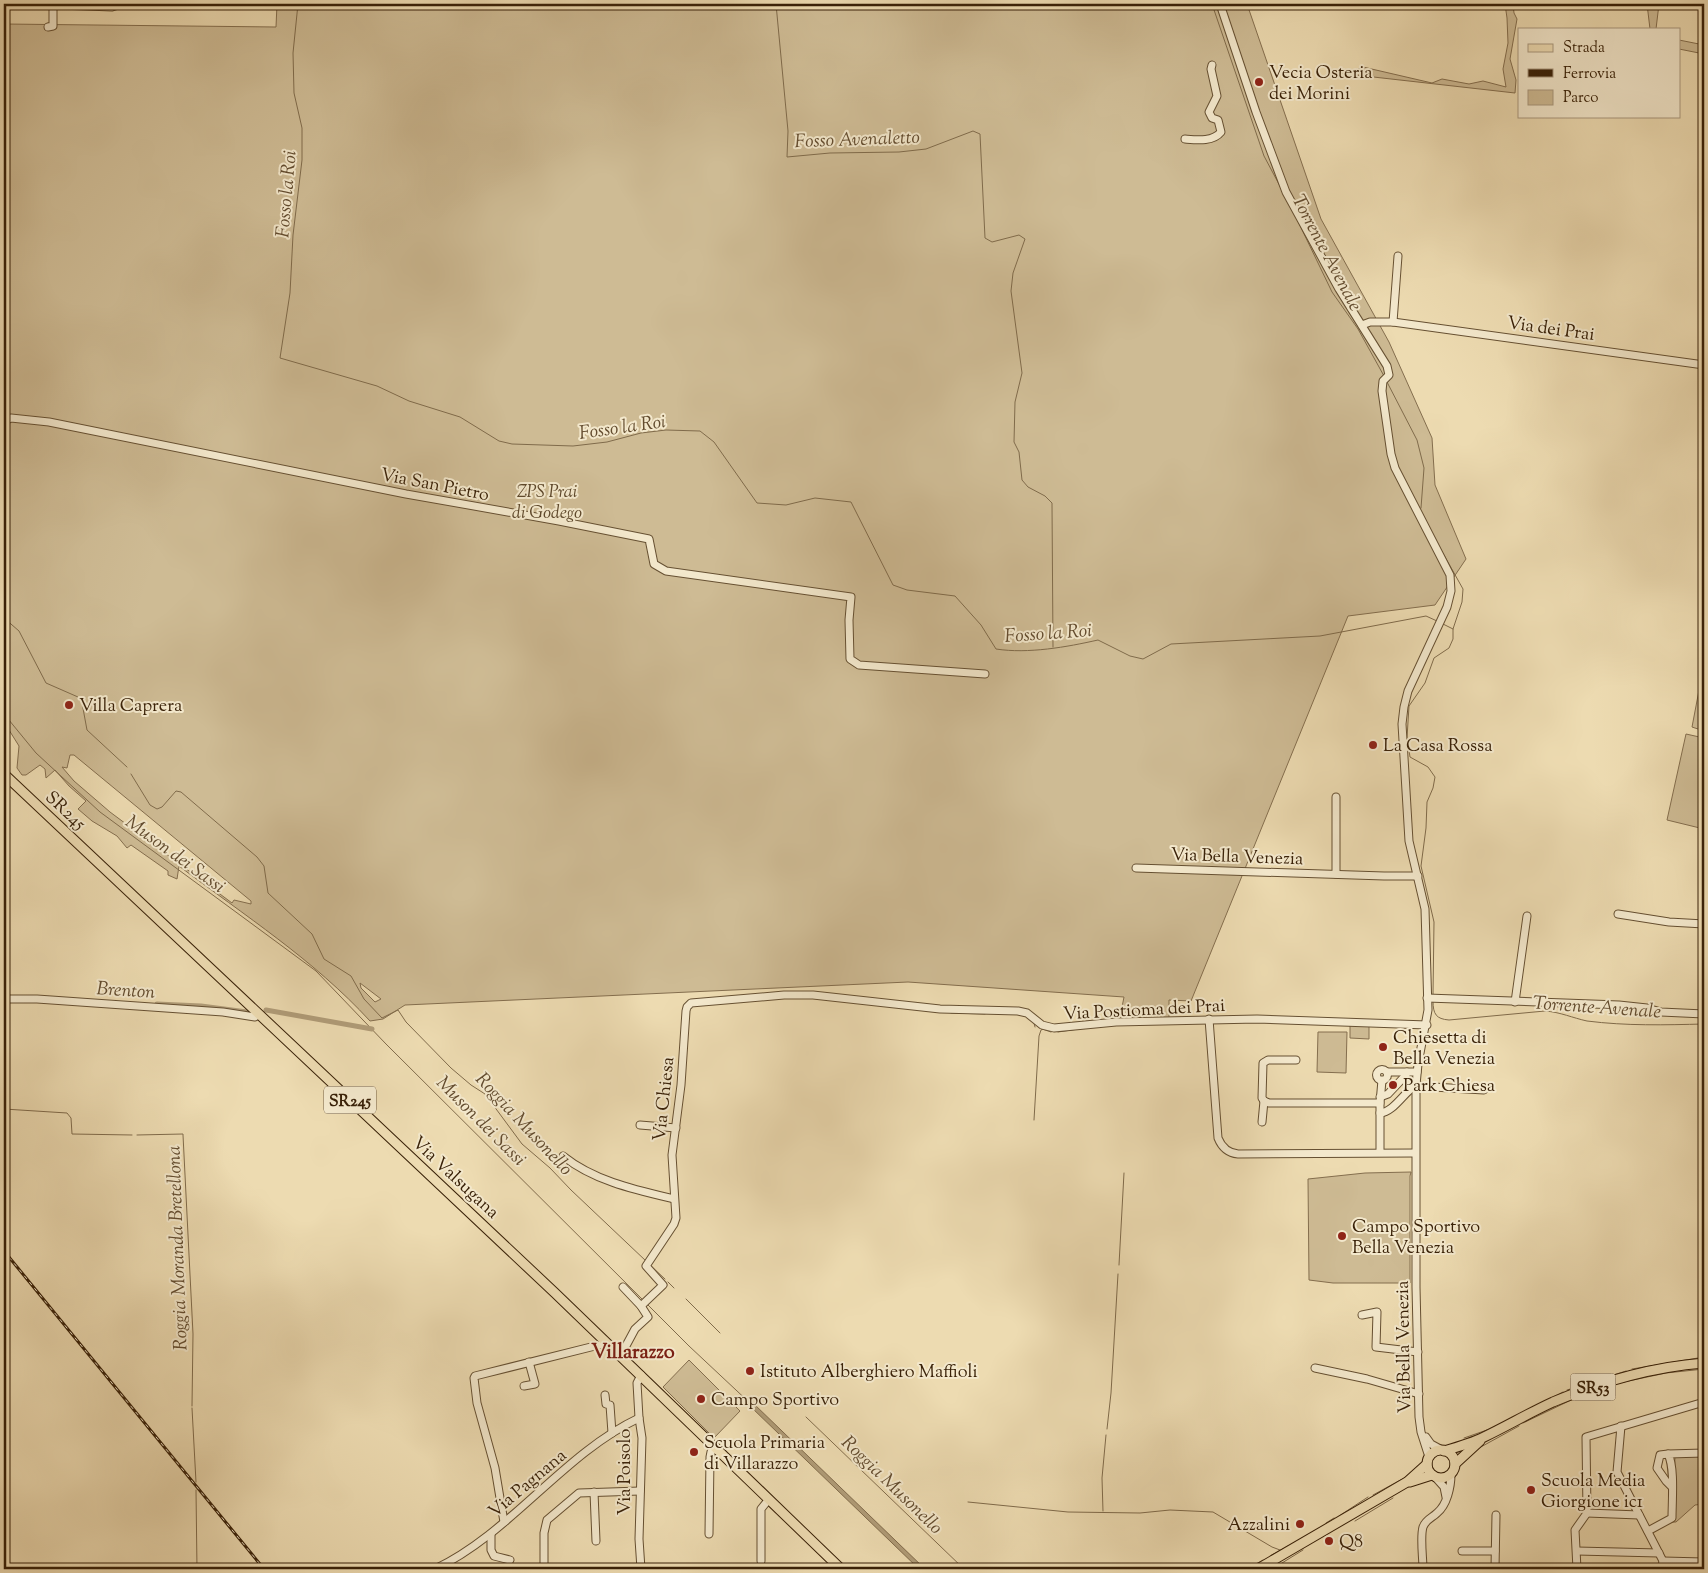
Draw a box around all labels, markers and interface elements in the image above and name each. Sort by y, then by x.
legend [1518,28,1680,118]
text: Strada [1563,38,1605,59]
place label: Vecia Osteria dei Morini [1269,61,1373,108]
text: Ferrovia [1563,64,1616,85]
marker: Vecia Osteria dei Morini [1253,76,1265,88]
text: Parco [1563,88,1599,109]
water label: Fosso Avenaletto [794,125,920,156]
water label: Fosso la Roi [270,149,305,239]
water label: Torrente Avenale [1284,190,1368,317]
street label: Via dei Prai [1505,311,1596,349]
water label: Fosso la Roi [577,409,668,448]
street label: Via San Pietro [378,463,491,509]
park label: ZPS Prai di Godego [512,480,582,527]
water label: Fosso la Roi [1004,618,1093,651]
place label: Villa Caprera [79,694,182,720]
marker: Villa Caprera [63,699,75,711]
place label: La Casa Rossa [1383,734,1492,760]
marker: La Casa Rossa [1367,739,1379,751]
street label: SR245 [38,786,91,837]
water label: Muson dei Sassi [119,810,230,901]
street label: Via Bella Venezia [1170,843,1304,873]
water label: Brenton [96,976,156,1007]
water label: Torrente Avenale [1532,991,1662,1026]
street label: Via Postioma dei Prai [1062,994,1226,1028]
place label: Chiesetta di Bella Venezia [1393,1026,1495,1073]
marker: Chiesetta di Bella Venezia [1377,1041,1389,1053]
street label: Via Chiesa [648,1056,682,1143]
water label: Roggia Musonello [468,1067,578,1182]
water label: Muson dei Sassi [429,1071,532,1173]
place label: Park Chiesa [1403,1074,1495,1100]
marker: Park Chiesa [1387,1079,1399,1091]
road number: SR245 [324,1086,376,1114]
street label: Via Valsugana [405,1131,504,1226]
water label: Roggia Moranda Bretellona [161,1145,196,1351]
place label: Campo Sportivo Bella Venezia [1352,1215,1480,1262]
marker: Campo Sportivo Bella Venezia [1336,1230,1348,1242]
street label: Via Bella Venezia [1391,1280,1419,1414]
district label: Villarazzo [591,1339,675,1368]
place label: Istituto Alberghiero Maffioli [760,1360,978,1386]
marker: Istituto Alberghiero Maffioli [744,1365,756,1377]
road number: SR53 [1570,1374,1616,1400]
place label: Campo Sportivo [711,1388,839,1414]
marker: Campo Sportivo [695,1393,707,1405]
street label: Via Poisolo [613,1429,639,1515]
water label: Roggia Musonello [834,1430,948,1541]
place label: Scuola Primaria di Villarazzo [704,1431,825,1478]
street label: Via Pagnana [483,1444,573,1525]
marker: Scuola Primaria di Villarazzo [688,1446,700,1458]
place label: Scuola Media Giorgione ic1 [1541,1469,1645,1516]
marker: Scuola Media Giorgione ic1 [1525,1484,1537,1496]
place label: Azzalini [1228,1513,1290,1539]
marker: Azzalini [1294,1518,1306,1530]
place label: Q8 [1339,1530,1363,1556]
marker: Q8 [1323,1535,1335,1547]

